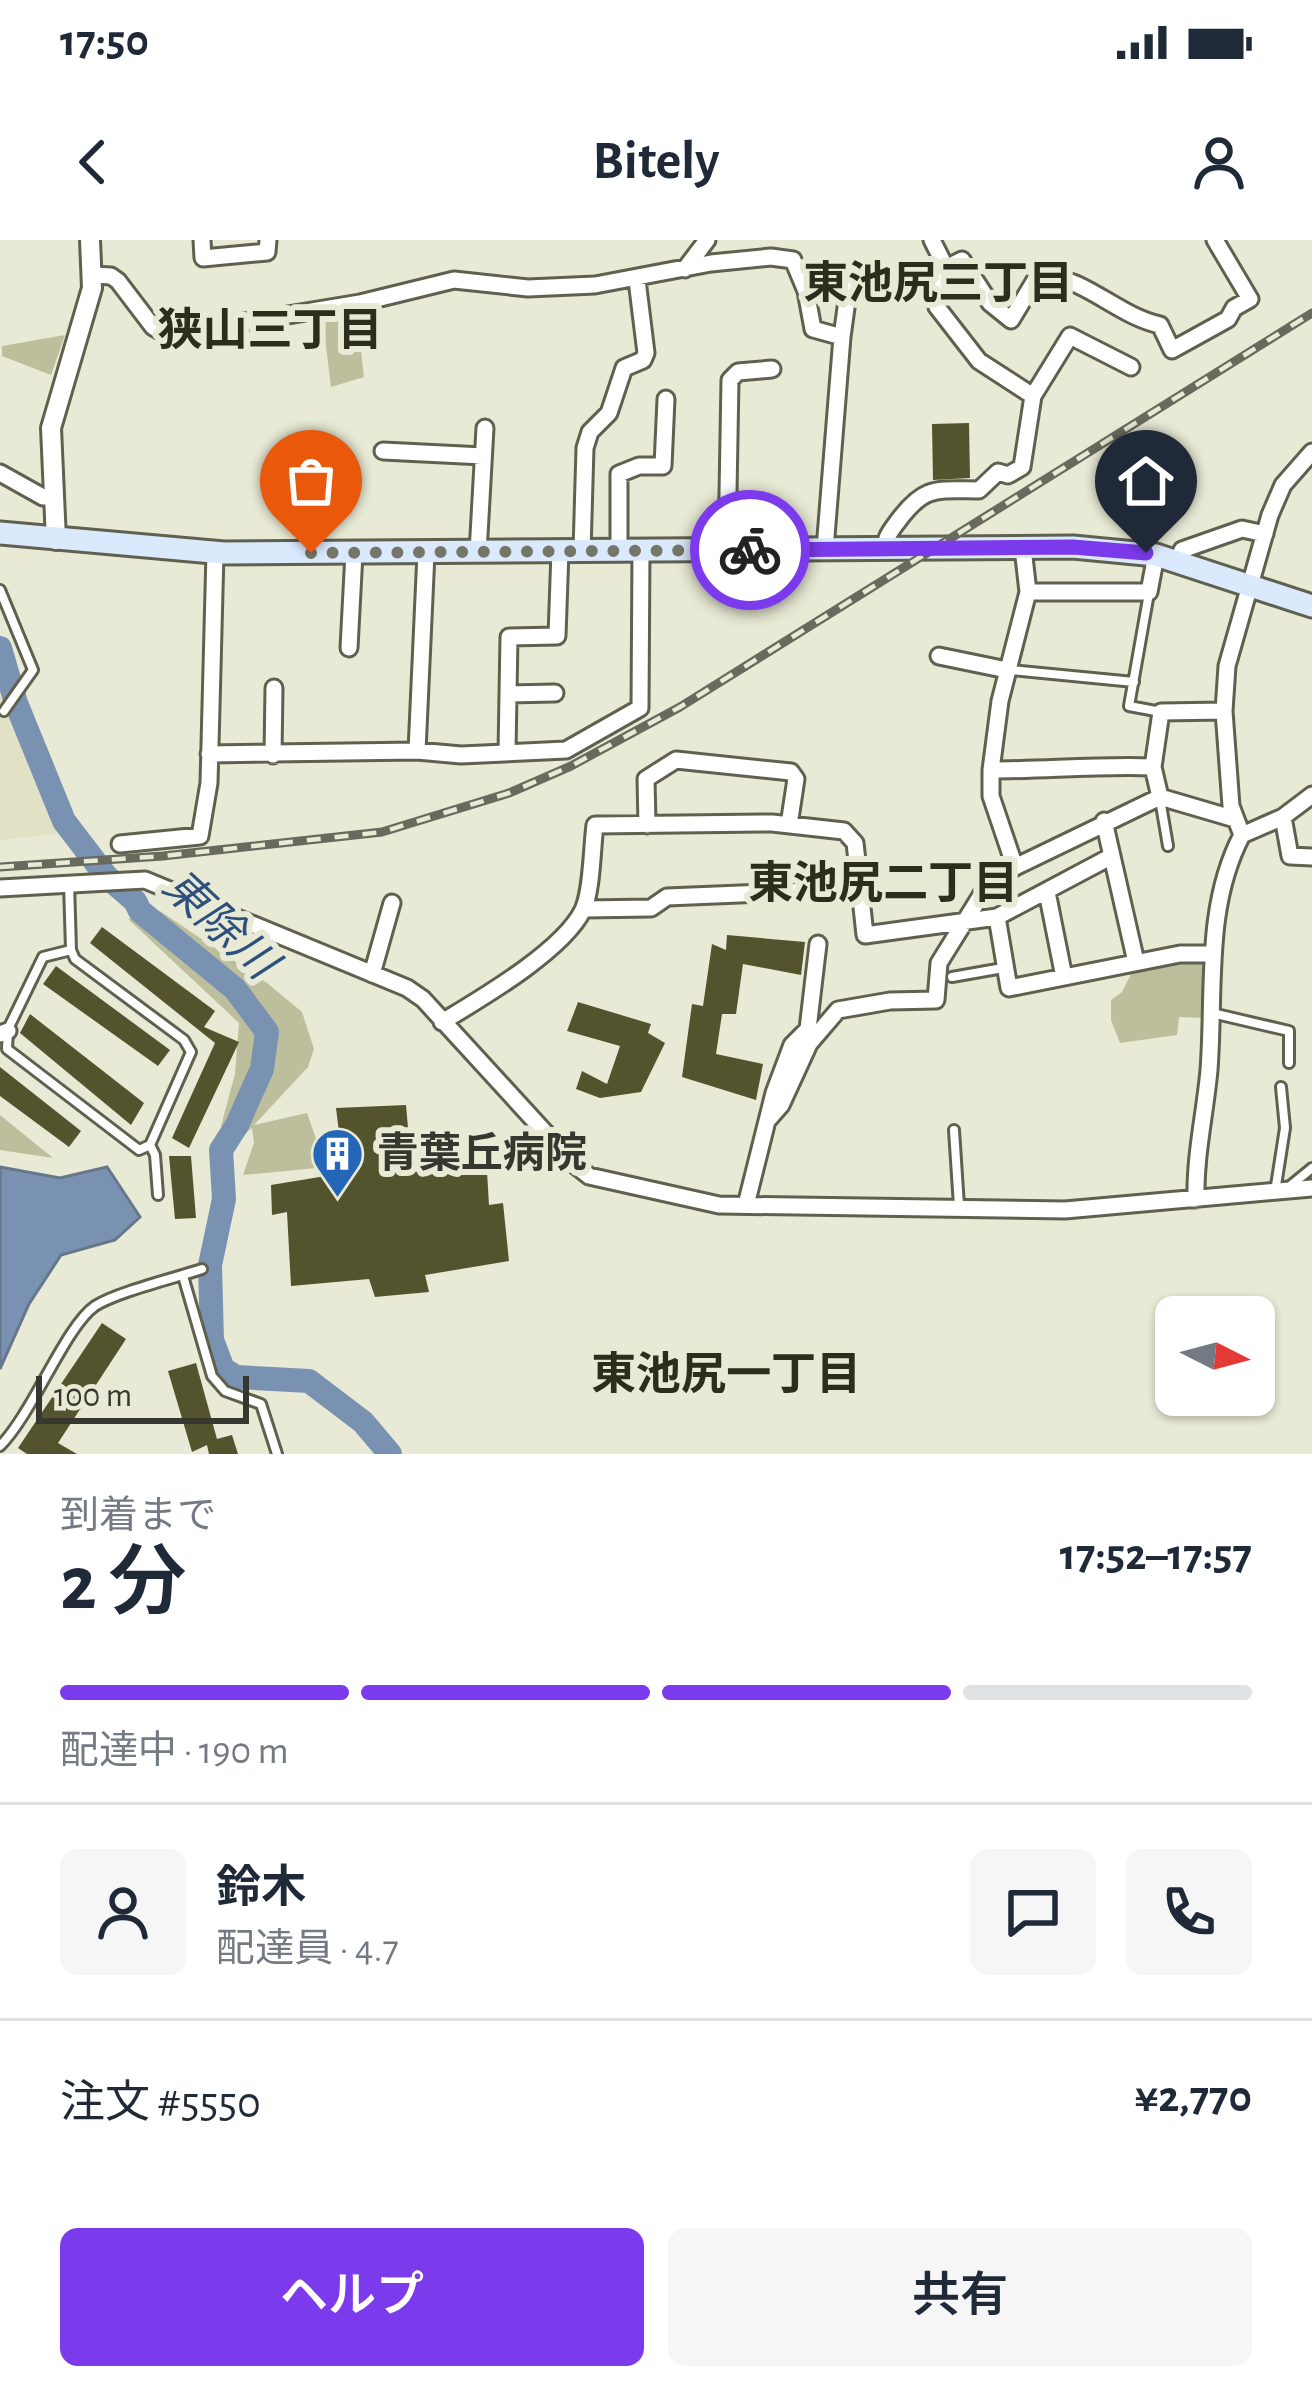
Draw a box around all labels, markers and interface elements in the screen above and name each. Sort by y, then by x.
text: 17:50 [60,19,149,64]
icon: back [60,129,126,195]
icon: person [1186,129,1252,195]
text: Bitely [593,135,719,189]
district label: 東池尻三丁目 [803,259,1073,307]
district label: 狭山三丁目 [157,306,383,354]
pin [260,430,362,553]
pin [1095,430,1197,553]
icon: bag [278,448,344,514]
icon: home [1113,448,1179,514]
courier [690,490,810,610]
icon: bike [717,517,783,583]
district label: 東池尻二丁目 [748,859,1018,907]
water label: 東除川 [154,861,288,990]
building icon: 青葉丘病院 [310,1126,366,1200]
place label: 青葉丘病院 [377,1131,587,1175]
north arrow [1155,1296,1275,1416]
map controls [1155,1296,1275,1416]
district label: 東池尻一丁目 [591,1350,861,1398]
scale bar [36,1370,249,1423]
text: 100 m [54,1380,132,1413]
text: 到着まで [60,1497,216,1536]
text: 17:52–17:57 [1060,1533,1252,1578]
text: 2 分 [60,1546,187,1624]
text: 配達中 · 190 m [60,1732,289,1771]
button: person [60,1849,186,1975]
button: chat [970,1849,1096,1975]
button: phone [1126,1849,1252,1975]
text: 鈴木 [216,1866,306,1911]
text: 配達員 · 4.7 [216,1930,399,1969]
text: ¥2,770 [1135,2075,1252,2120]
text: 注文 #5550 [60,2081,261,2126]
button: ヘルプ [60,2228,644,2366]
button: 共有 [668,2228,1252,2366]

